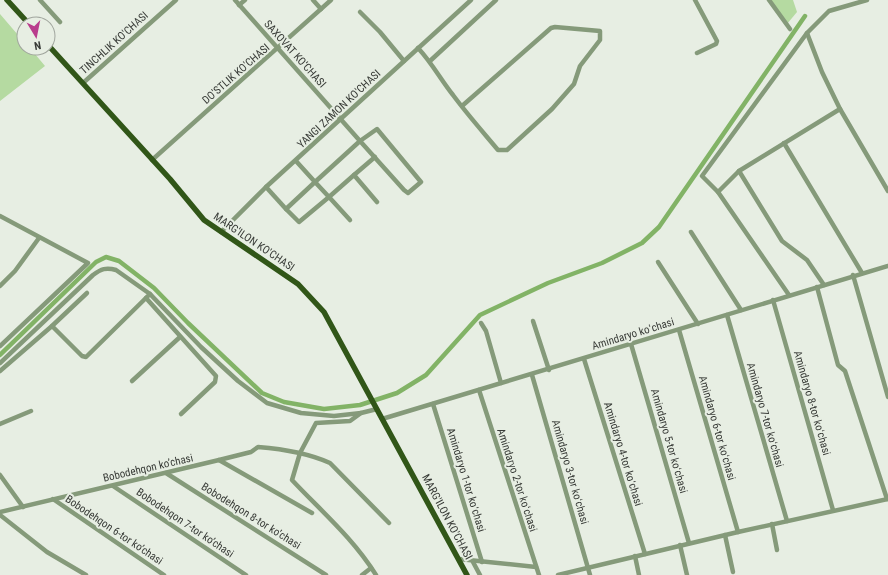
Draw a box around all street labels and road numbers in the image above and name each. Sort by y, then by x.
street label: TINCHLIK KO'CHASI [77,9,151,77]
street label: SAXOVAT KO'CHASI [261,18,329,90]
street label: DO'STLIK KO'CHASI [200,41,272,107]
street label: YANGI ZAMON KO'CHASI [295,67,383,151]
street label: MARG'ILON KO'CHASI [211,210,297,274]
street label: Amindaryo koʻchasi [590,315,676,353]
street label: Amindaryo 8-tor koʻchasi [791,349,833,457]
street label: Amindaryo 7-tor koʻchasi [744,361,786,469]
street label: Amindaryo 6-tor koʻchasi [696,374,738,482]
street label: Amindaryo 5-tor koʻchasi [648,387,690,495]
street label: Amindaryo 4-tor koʻchasi [601,400,645,508]
street label: Amindaryo 3-tor koʻchasi [549,418,591,526]
street label: Amindaryo 1-tor koʻchasi [444,426,488,534]
street label: Amindaryo 2-tor koʻchasi [494,427,540,533]
street label: Bobodehqon koʼchasi [102,451,194,485]
street label: MARG'ILON KO'CHASI [419,472,475,562]
street label: Bobodehqon 8-tor koʼchasi [199,480,303,552]
street label: Bobodehqon 7-tor koʼchasi [134,486,236,560]
street label: Bobodehqon 6-tor koʼchasi [63,493,165,567]

